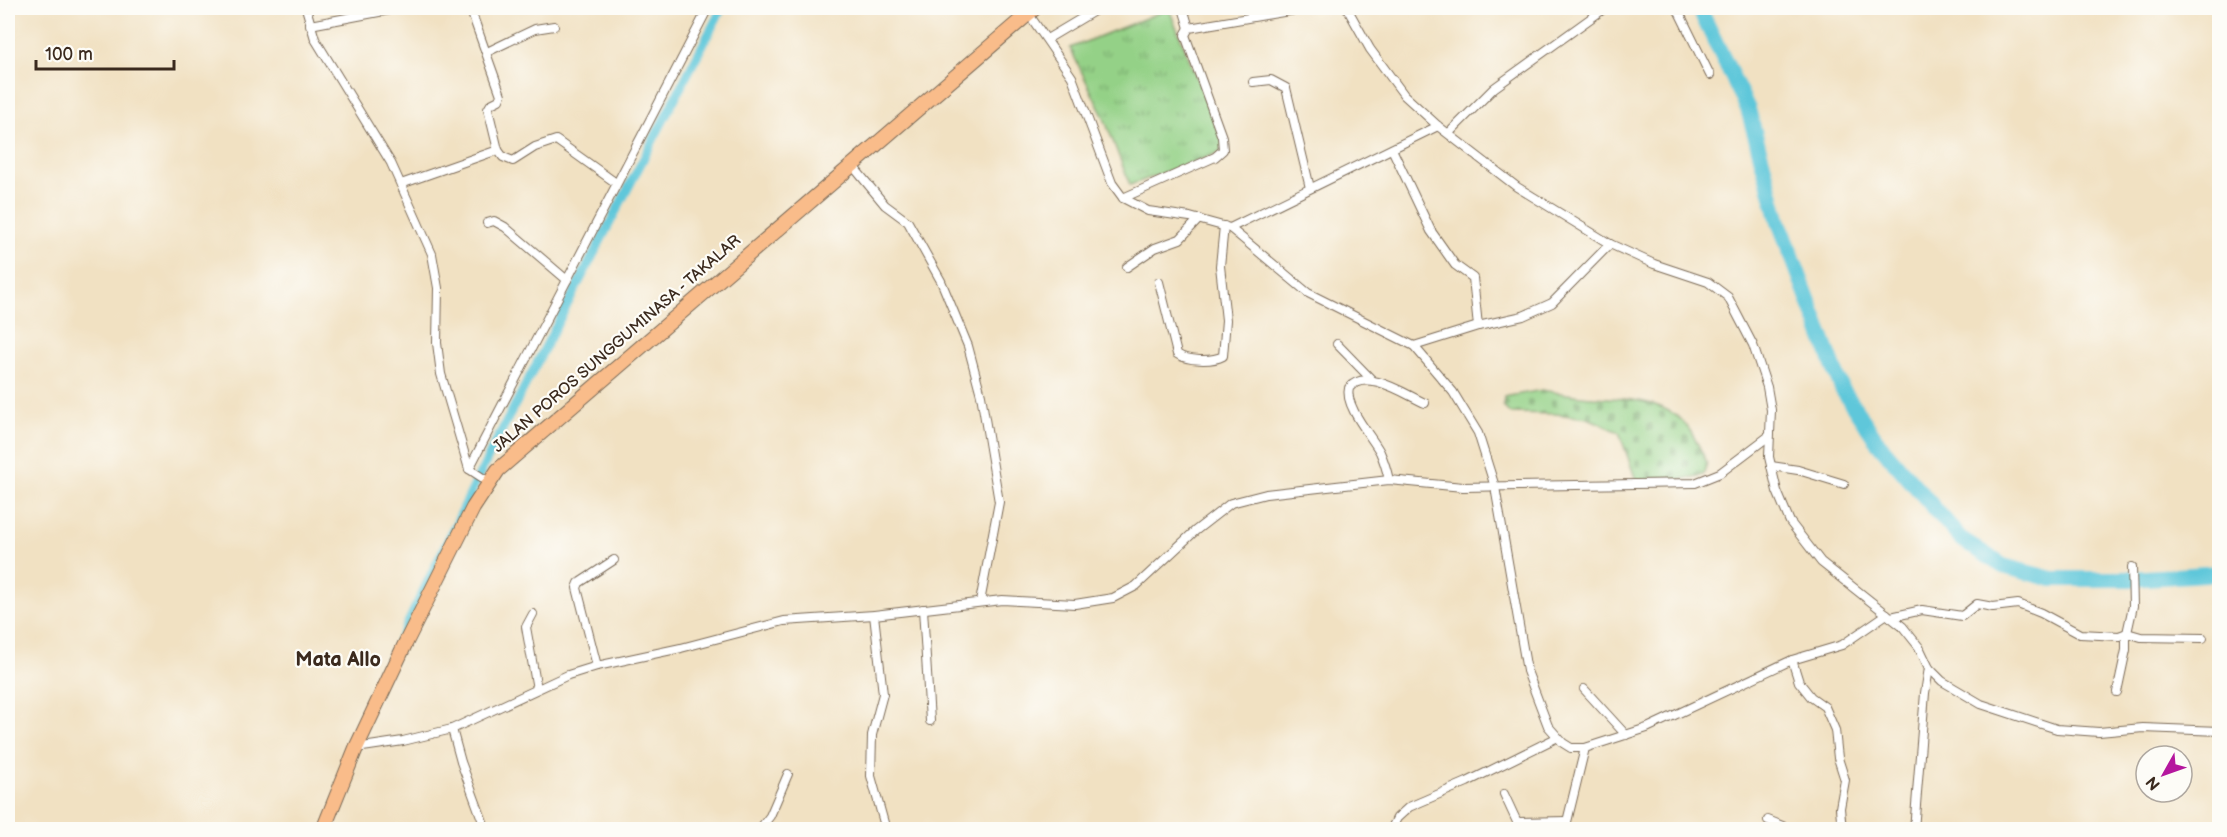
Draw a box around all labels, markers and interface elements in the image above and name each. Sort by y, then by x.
scale bar [36,33,174,71]
text: 100 m [45,44,93,65]
street label: JALAN POROS SUNGGUMINASA - TAKALAR [489,231,745,457]
district label: Mata Allo [295,648,381,672]
north arrow [2134,744,2194,804]
text: N [2143,772,2165,793]

